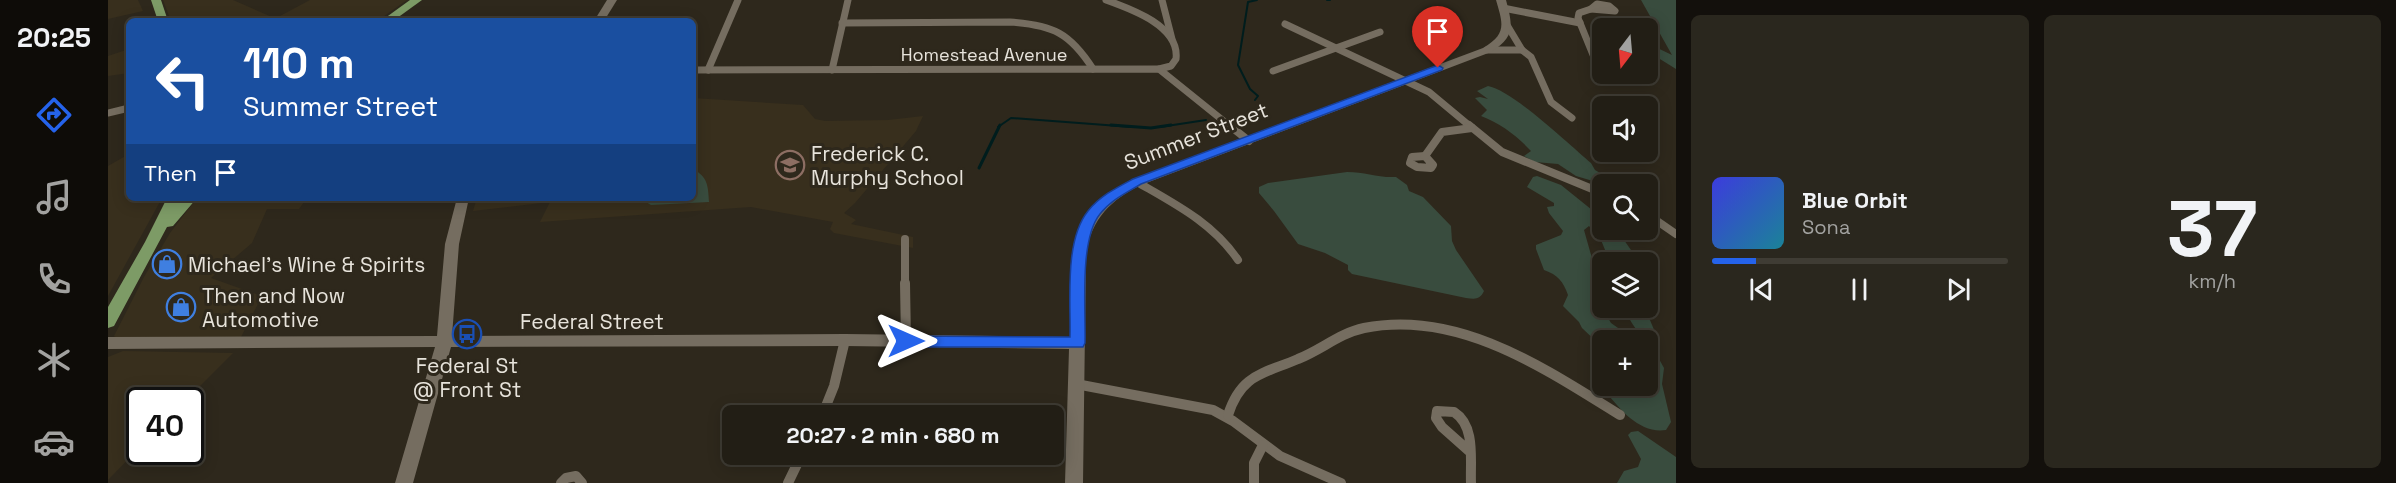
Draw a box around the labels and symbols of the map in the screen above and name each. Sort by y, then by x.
pin [1412,6,1463,68]
north arrow [1592,18,1658,84]
street label: Homestead Avenue [901,43,1067,66]
street label: Summer Street [1120,96,1272,176]
place label: Frederick C. Murphy School [811,140,964,191]
school or university icon: Frederick C. Murphy School [774,149,806,181]
shop icon: Michael's Wine & Spirits [151,248,183,280]
place label: Michael's Wine & Spirits [188,251,425,278]
place label: Then and Now Automotive [202,282,345,333]
shop icon: Then and Now Automotive [165,291,197,323]
street label: Federal Street [520,308,664,335]
position arrow [874,309,938,373]
bus stop icon: Federal St @ Front St [451,318,483,350]
place label: Federal St @ Front St [413,352,521,403]
speed limit sign: 40 [126,387,204,465]

